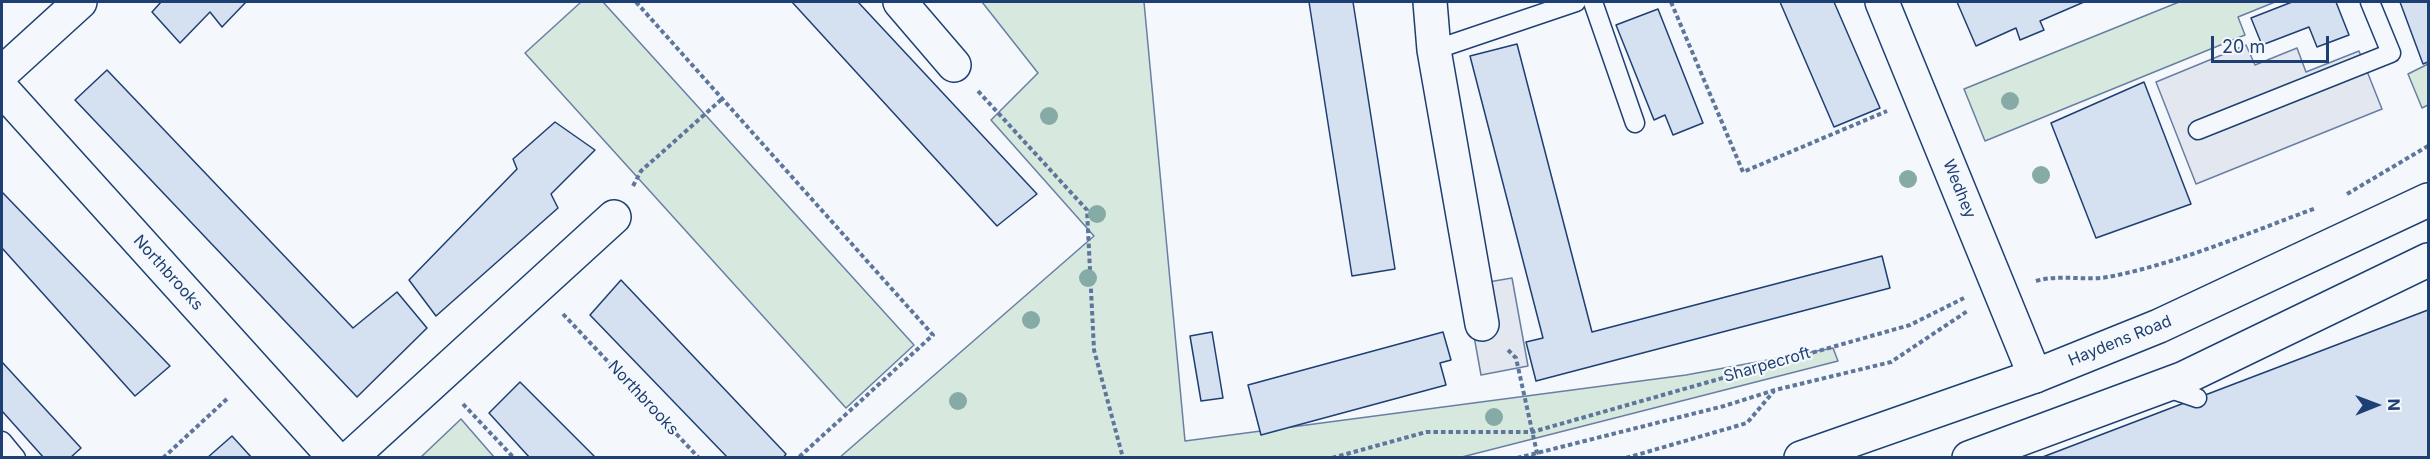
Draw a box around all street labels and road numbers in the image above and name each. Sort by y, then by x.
street label: Wedhey [1939,157,1979,221]
street label: Northbrooks [129,231,207,315]
street label: Haydens Road [2066,312,2174,370]
street label: Sharpecroft [1721,343,1813,387]
street label: Northbrooks [604,357,682,439]

